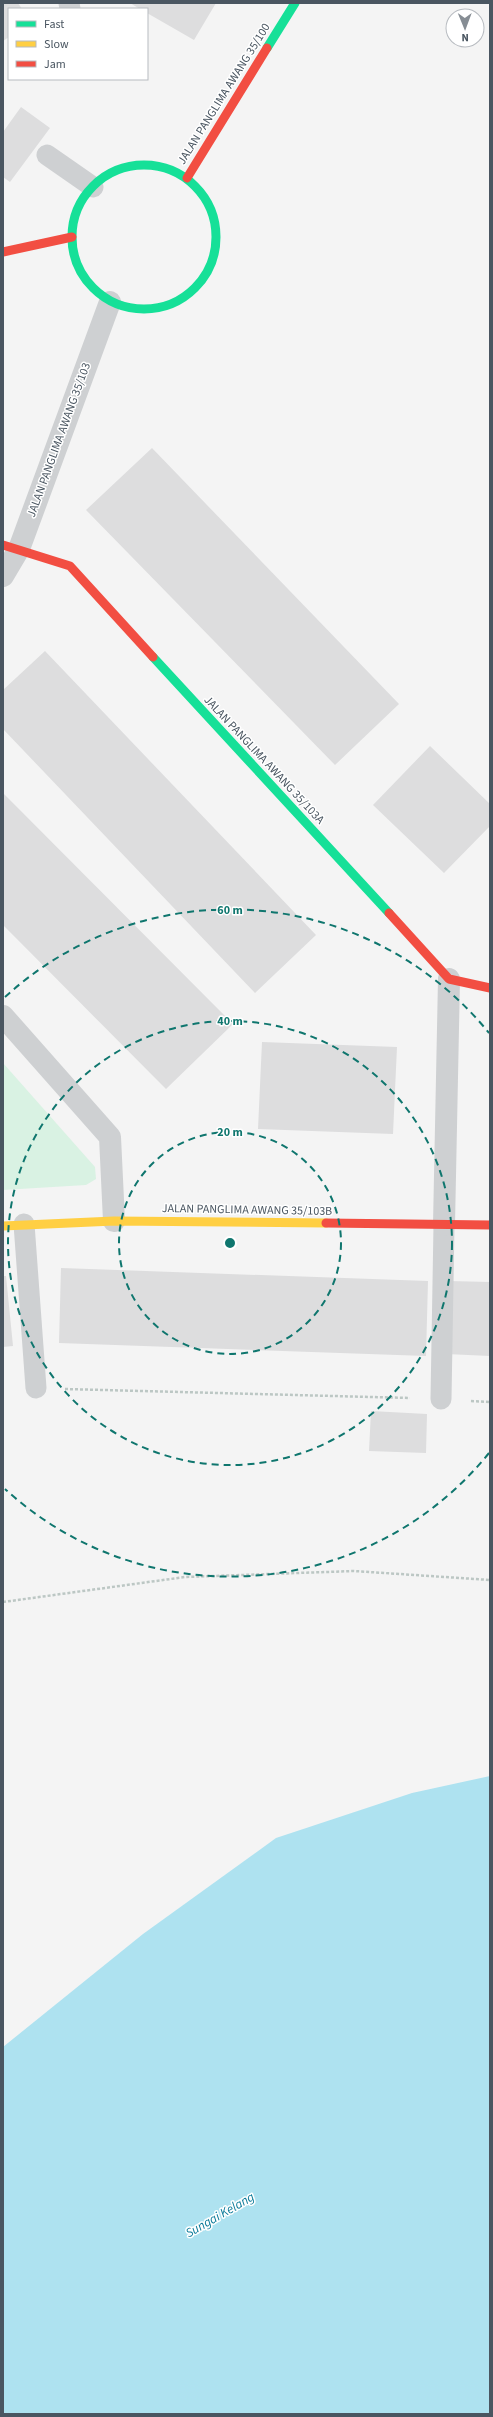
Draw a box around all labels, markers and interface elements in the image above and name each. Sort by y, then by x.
legend [8,8,148,80]
north arrow [445,8,485,48]
text: Fast [44,16,64,33]
street label: JALAN PANGLIMA AWANG 35/100 [173,20,275,168]
text: N [461,30,469,45]
text: Slow [44,36,69,53]
text: Jam [44,56,66,73]
street label: JALAN PANGLIMA AWANG 35/103 [23,360,95,520]
street label: JALAN PANGLIMA AWANG 35/103A [200,692,328,828]
text: 60 m [217,902,243,919]
text: 40 m [217,1013,243,1030]
text: 20 m [217,1124,243,1141]
street label: JALAN PANGLIMA AWANG 35/103B [162,1200,332,1220]
centre of rings [223,1236,237,1250]
water label: Sungai Kelang [182,2188,258,2242]

